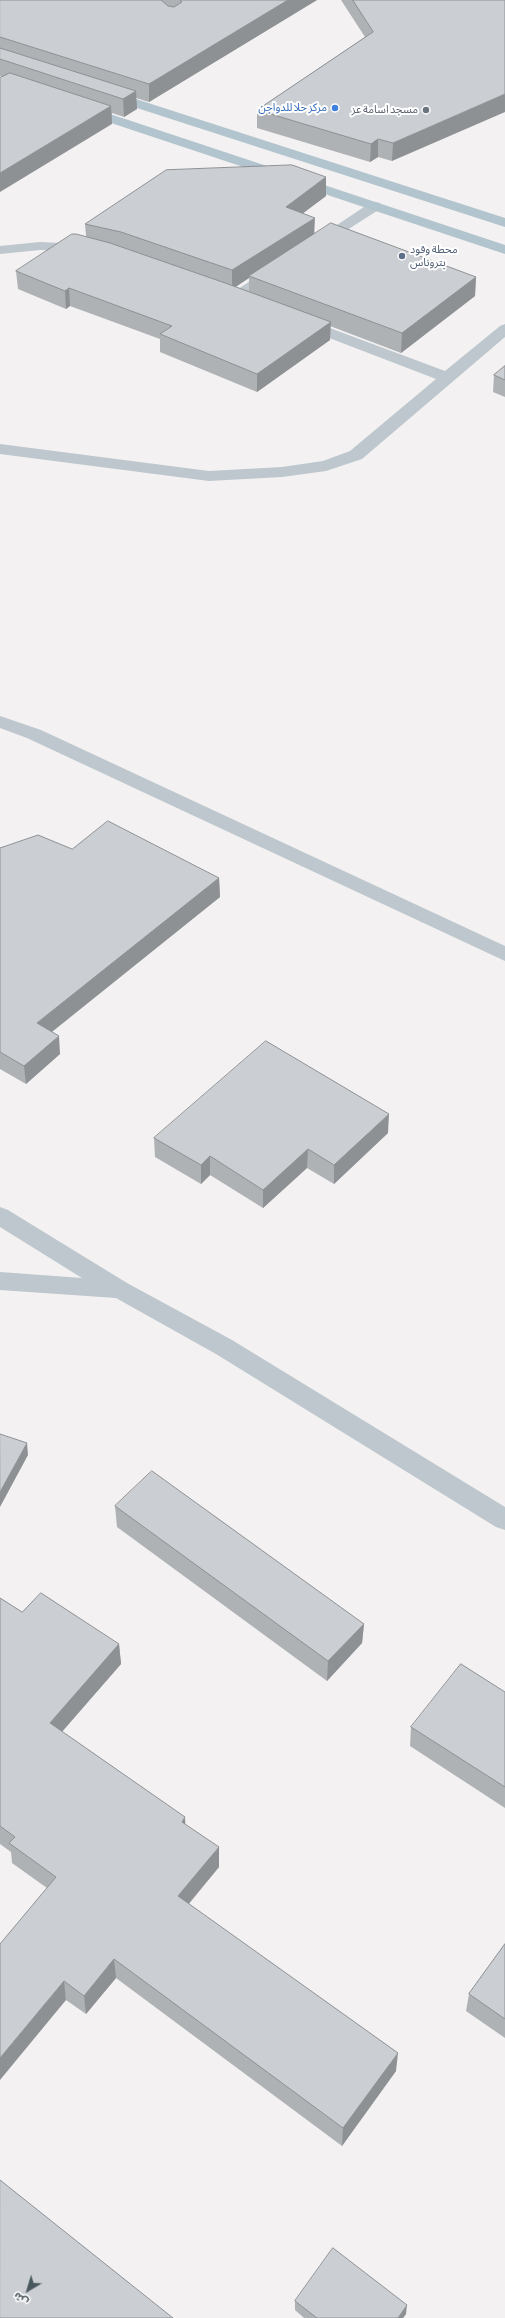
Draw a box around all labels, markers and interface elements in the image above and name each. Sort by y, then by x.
place label: مركز حلا للدواجن [258,101,327,115]
marker: مركز حلا للدواجن [330,103,340,113]
place label: مسجد اسامة عز [352,103,418,117]
marker: مسجد اسامة عز [421,105,431,115]
place label: محطة وقود بتروناس [410,243,458,269]
marker: محطة وقود بتروناس [397,251,407,261]
north arrow [8,2270,48,2310]
text: ش [11,2290,30,2309]

